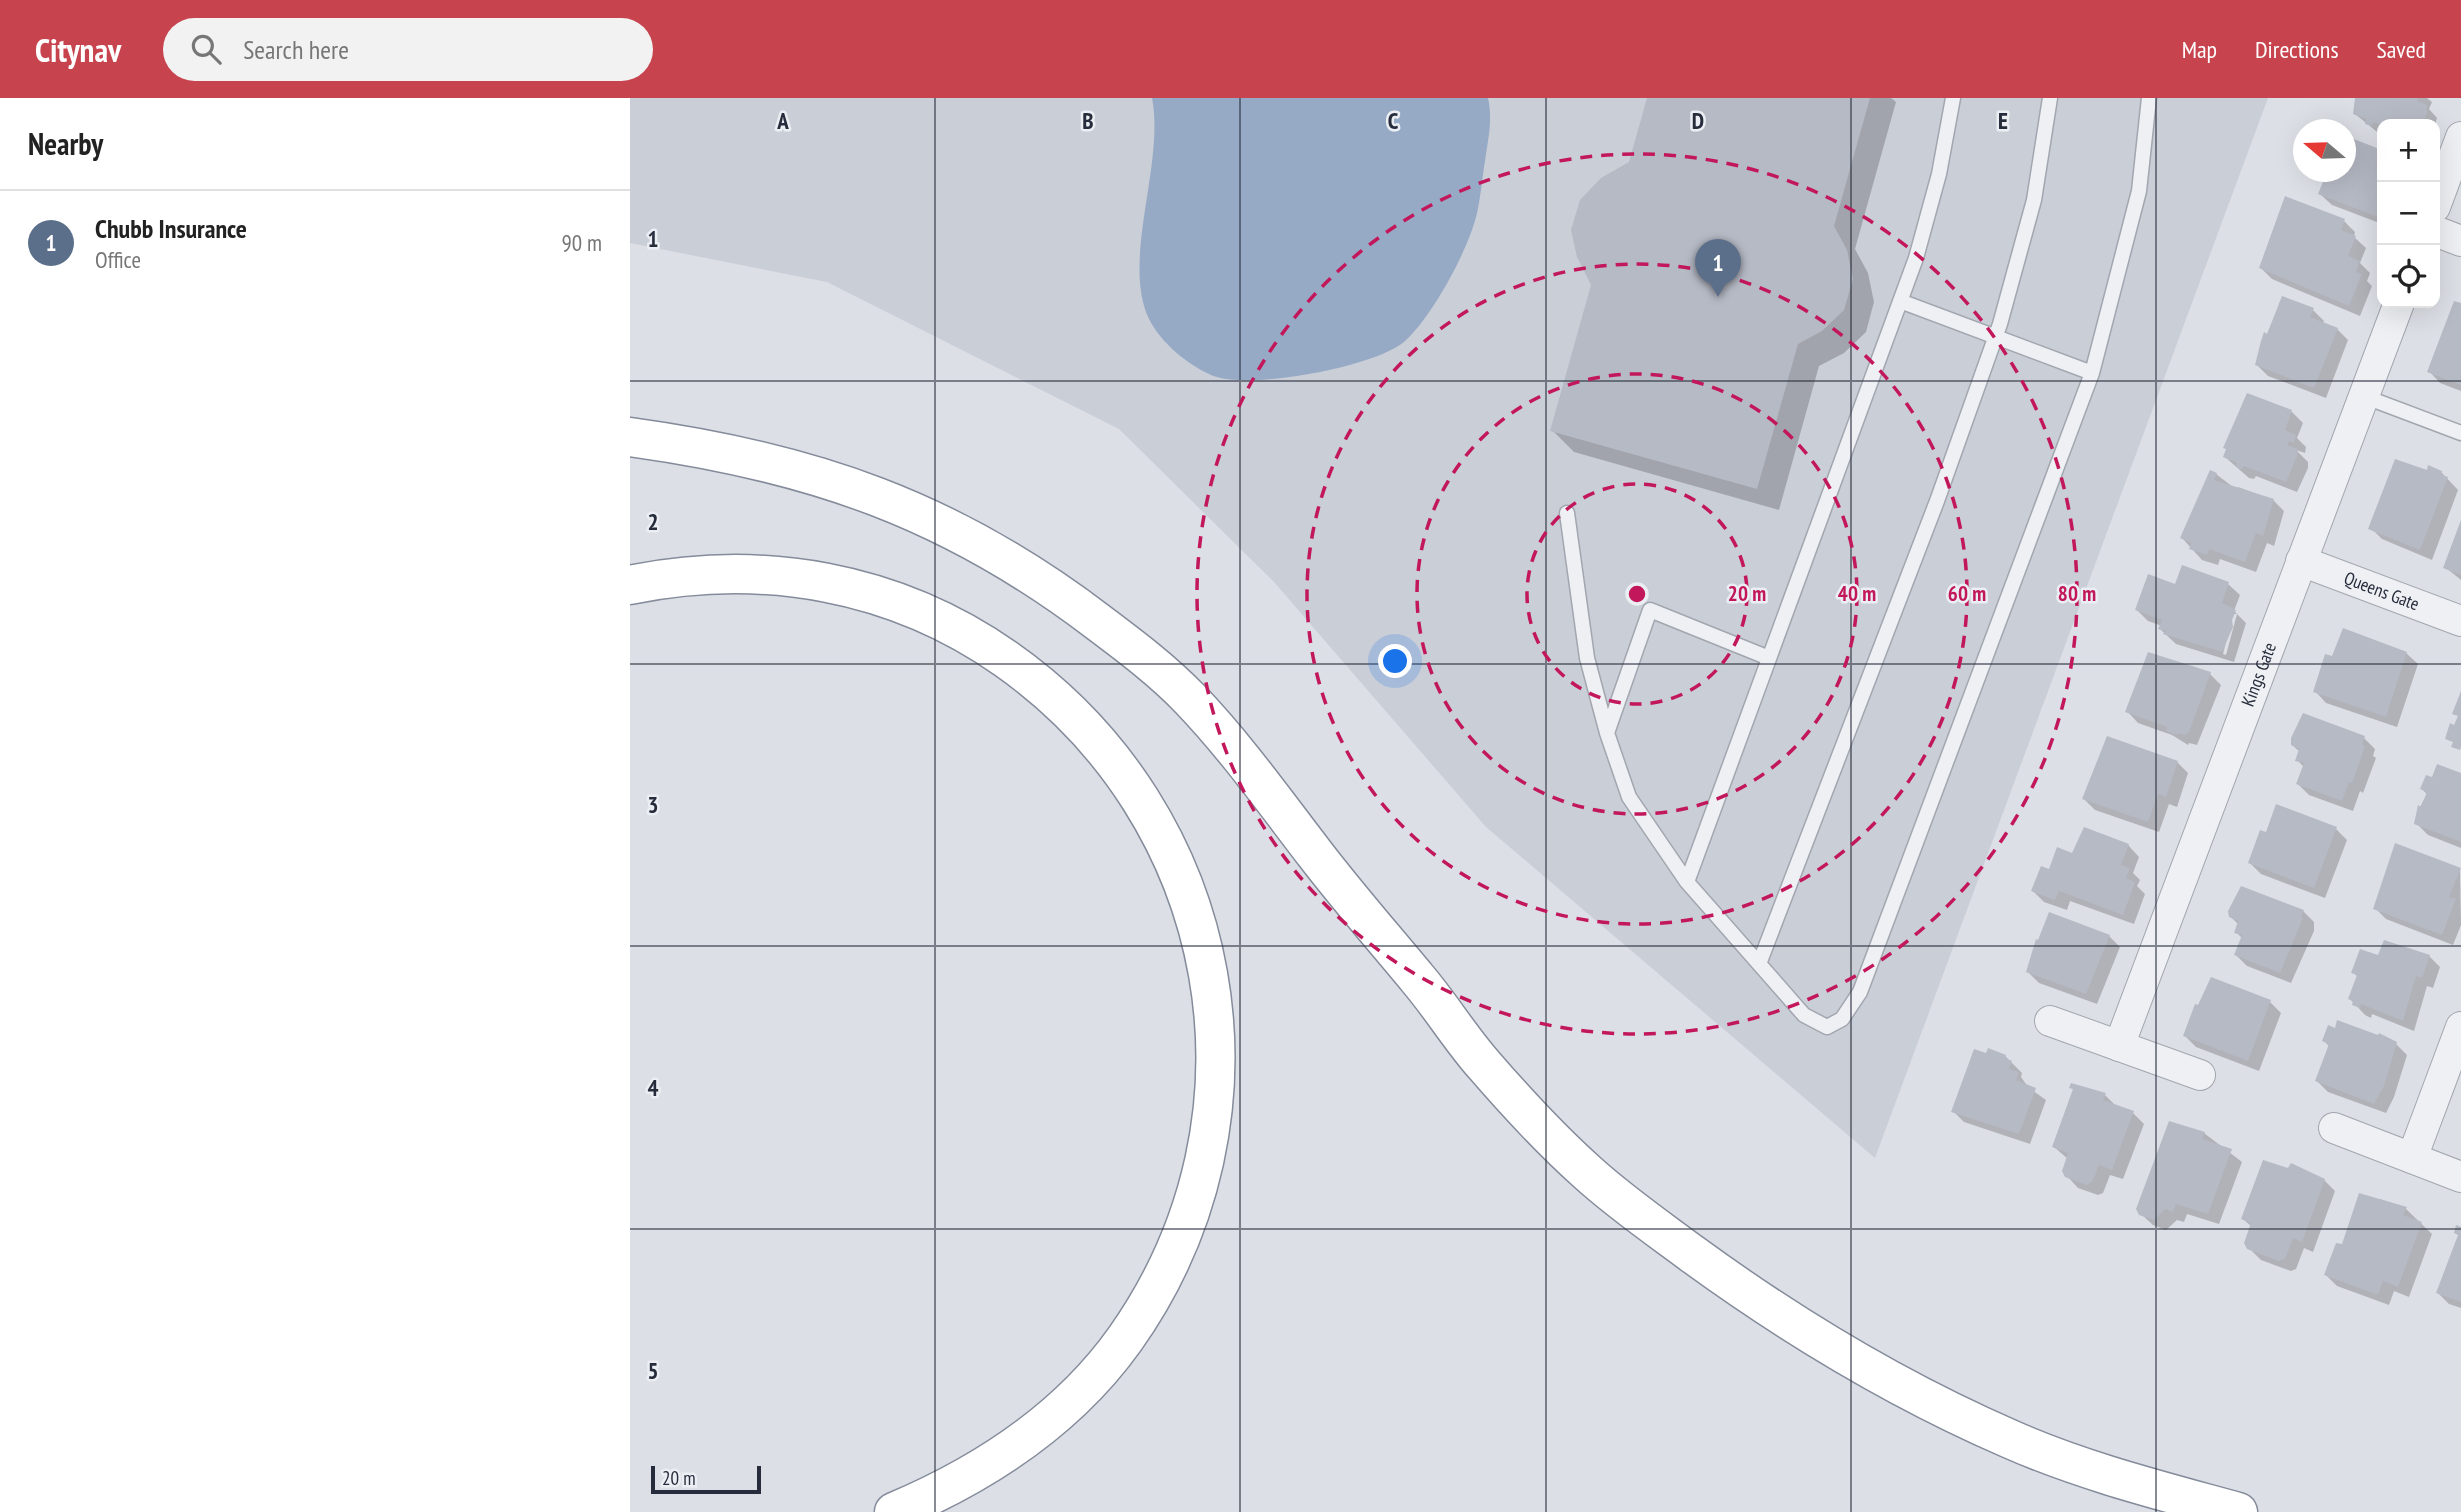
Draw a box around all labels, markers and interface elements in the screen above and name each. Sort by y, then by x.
search box [163,18,653,81]
text: Citynav [35,28,121,71]
icon: search [187,30,225,68]
text: Search here [243,33,349,66]
text: Map [2182,34,2217,65]
text: Directions [2255,34,2339,65]
text: Saved [2377,34,2426,65]
text: A [776,106,789,135]
text: B [1082,106,1094,135]
text: C [1388,106,1399,135]
text: D [1692,106,1704,135]
text: E [1998,106,2008,135]
north arrow [2293,119,2356,182]
map controls [2377,119,2440,308]
button: + [2377,119,2440,182]
text: Nearby [28,124,103,163]
button: − [2377,182,2440,245]
text: Chubb Insurance [95,212,247,245]
text: 1 [648,224,659,253]
text: 1 [46,228,57,257]
text: 90 m [561,228,602,257]
pin: 1 [1695,239,1741,297]
text: Office [95,245,141,274]
button: locate [2377,245,2440,308]
text: 2 [648,507,659,536]
street label: Queens Gate [2341,566,2423,615]
text: 20 m [1728,580,1766,607]
text: 40 m [1838,580,1876,607]
text: 60 m [1948,580,1986,607]
text: 80 m [2058,580,2096,607]
centre of rings [1625,582,1649,606]
street label: Kings Gate [2236,639,2281,710]
your location [1378,644,1412,678]
text: 3 [648,790,659,819]
text: 4 [648,1073,659,1102]
text: 5 [648,1356,659,1385]
scale bar [651,1463,761,1495]
text: 20 m [662,1466,696,1490]

